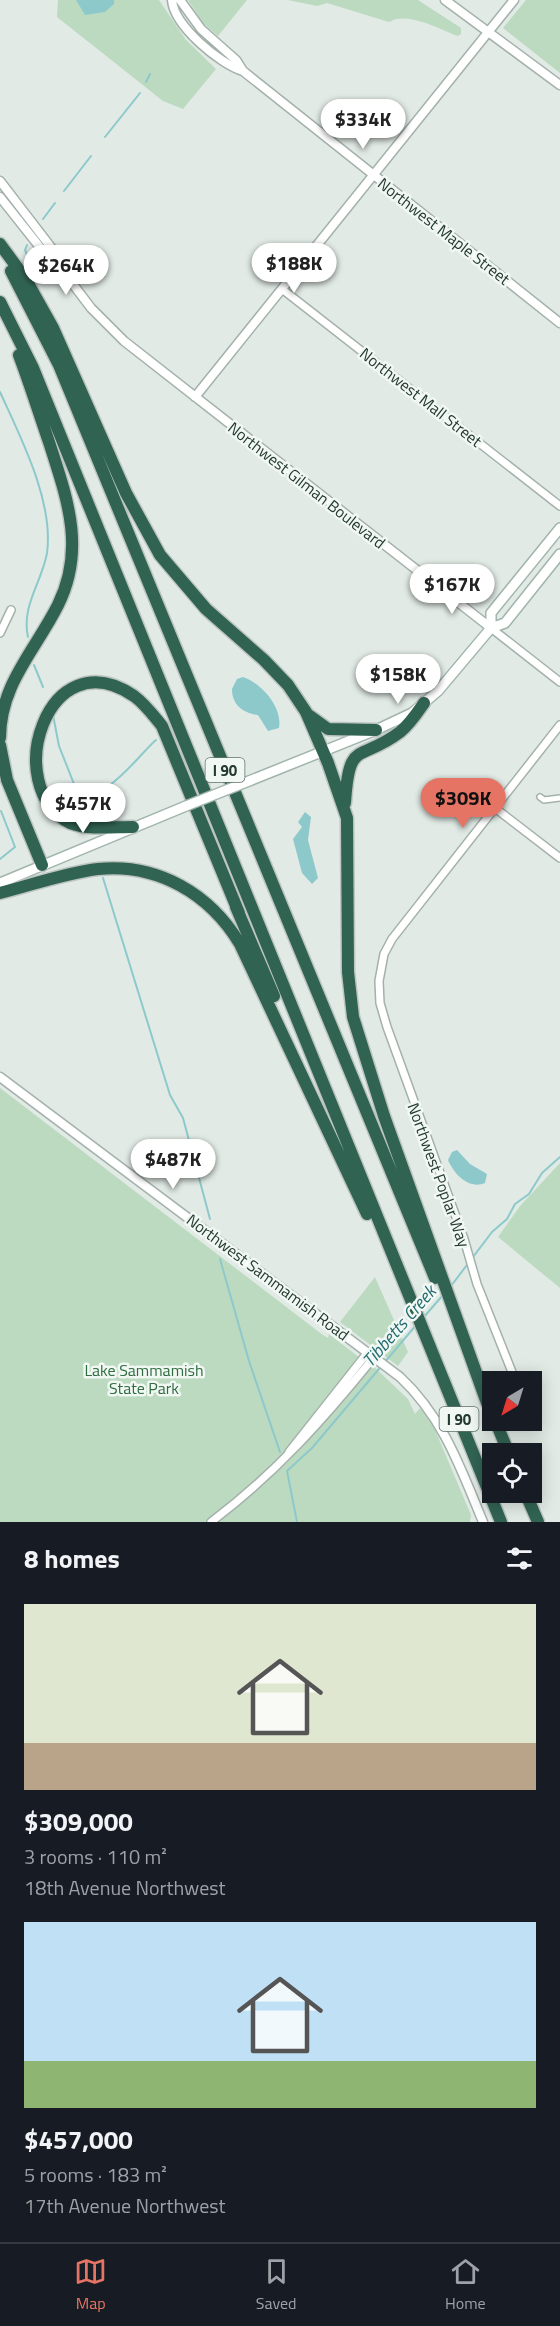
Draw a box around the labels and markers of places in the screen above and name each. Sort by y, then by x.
pin: $334K [321,99,405,150]
pin: $188K [252,243,336,294]
pin: $264K [24,245,108,296]
pin: $167K [410,564,494,615]
pin: $158K [356,654,440,705]
pin: $309K [421,778,505,829]
pin: $457K [41,783,125,834]
pin: $487K [131,1139,215,1190]

